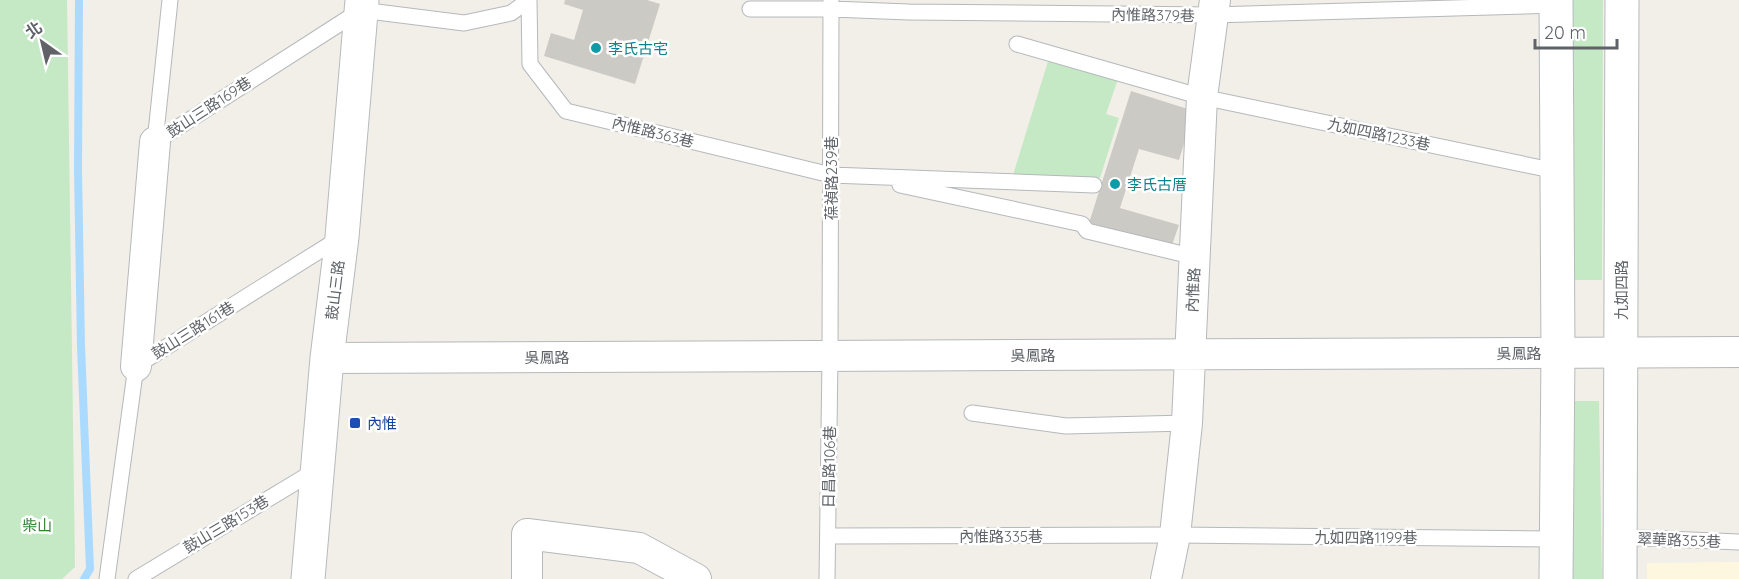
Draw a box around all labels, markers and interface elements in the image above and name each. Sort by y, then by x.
street label: 內惟路379巷 [1111,5,1195,25]
north arrow [12,12,72,72]
scale bar [1535,12,1618,50]
text: 北 [21,17,46,42]
text: 20 m [1544,21,1586,44]
place label: 李氏古宅 [608,39,668,58]
marker: 李氏古宅 [589,41,603,55]
street label: 鼓山三路169巷 [163,73,255,141]
street label: 內惟路363巷 [610,113,696,151]
street label: 九如四路1233巷 [1326,114,1432,154]
street label: 葆禎路239巷 [822,136,841,220]
place label: 李氏古厝 [1127,175,1187,194]
marker: 李氏古厝 [1108,177,1122,191]
street label: 鼓山三路 [322,259,348,321]
street label: 九如四路 [1612,260,1631,320]
street label: 內惟路 [1182,267,1204,313]
street label: 鼓山三路161巷 [148,297,238,363]
street label: 吳鳳路 [1496,344,1542,363]
street label: 吳鳳路 [1010,346,1056,365]
street label: 吳鳳路 [524,348,570,367]
place label: 內惟 [367,414,397,433]
marker: 內惟 [348,416,362,430]
street label: 日昌路106巷 [819,426,839,508]
street label: 鼓山三路153巷 [180,491,272,557]
park label: 柴山 [22,516,52,535]
street label: 內惟路335巷 [959,527,1043,546]
street label: 九如四路1199巷 [1315,528,1417,547]
street label: 翠華路353巷 [1637,529,1721,551]

